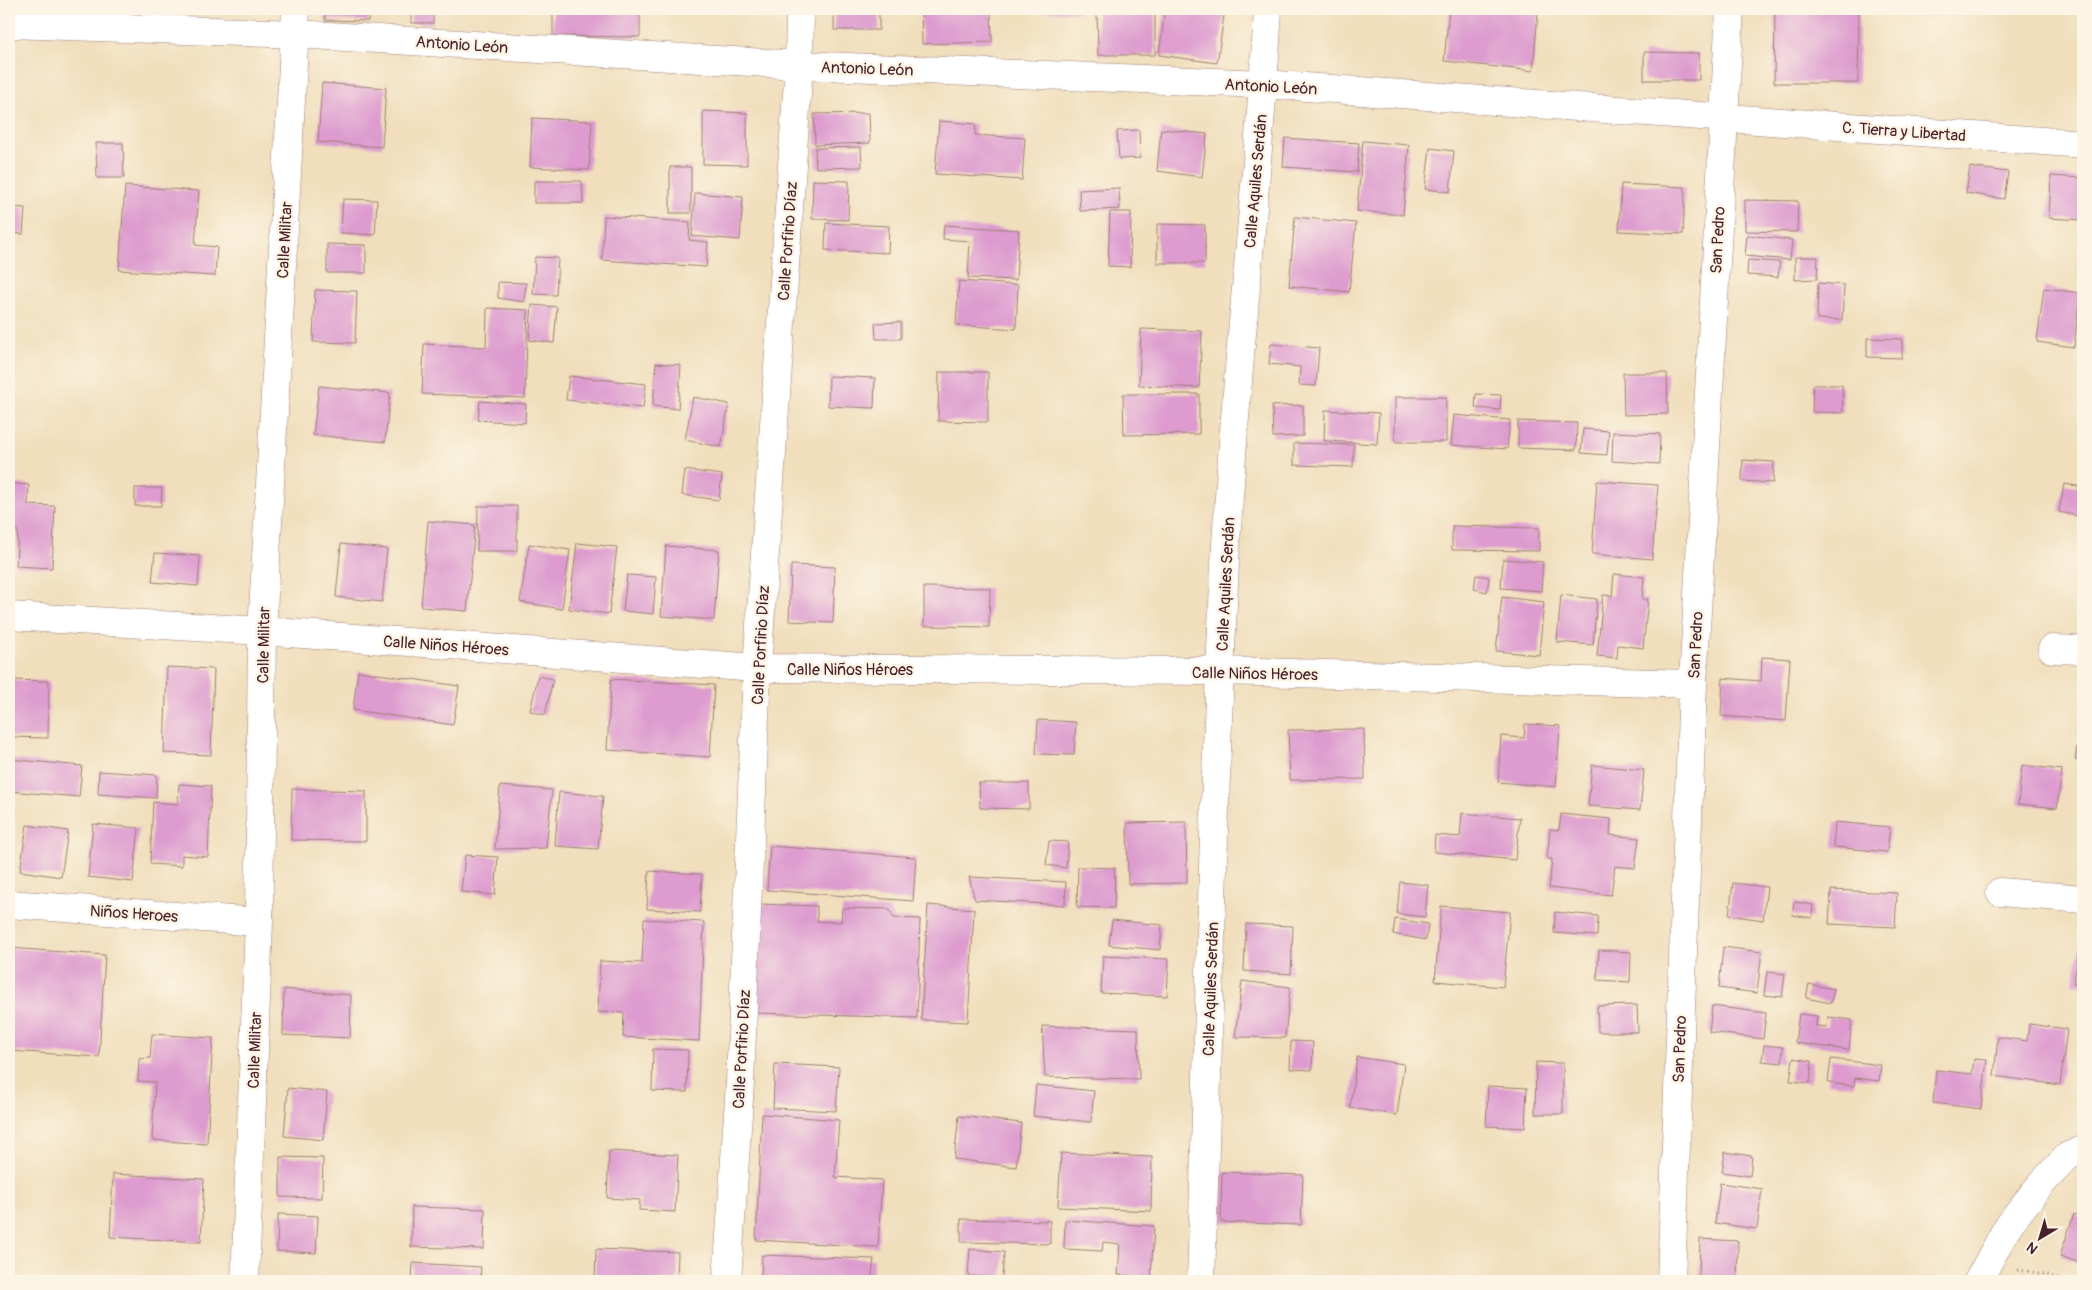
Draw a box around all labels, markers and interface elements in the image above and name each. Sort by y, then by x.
street label: Antonio León [415,32,509,58]
street label: Antonio León [820,57,914,81]
street label: Antonio León [1224,75,1318,99]
street label: Calle Aquiles Serdán [1240,113,1272,249]
street label: C. Tierra y Libertad [1841,118,1967,146]
street label: Calle Porfirio Díaz [774,181,802,301]
street label: Calle Militar [273,201,297,279]
street label: San Pedro [1706,205,1730,274]
street label: Calle Aquiles Serdán [1212,516,1240,652]
street label: Calle Porfirio Díaz [748,585,774,705]
street label: Calle Militar [253,606,275,684]
street label: San Pedro [1684,610,1708,679]
street label: Calle Niños Héroes [382,632,510,660]
street label: Calle Niños Héroes [787,660,913,680]
street label: Calle Niños Héroes [1192,663,1318,685]
street label: Niños Heroes [89,901,179,927]
street label: Calle Aquiles Serdán [1199,922,1223,1057]
street label: Calle Porfirio Díaz [729,989,755,1109]
street label: Calle Militar [244,1011,266,1089]
street label: San Pedro [1669,1015,1691,1083]
north arrow [2014,1212,2064,1262]
text: N [2023,1238,2041,1257]

